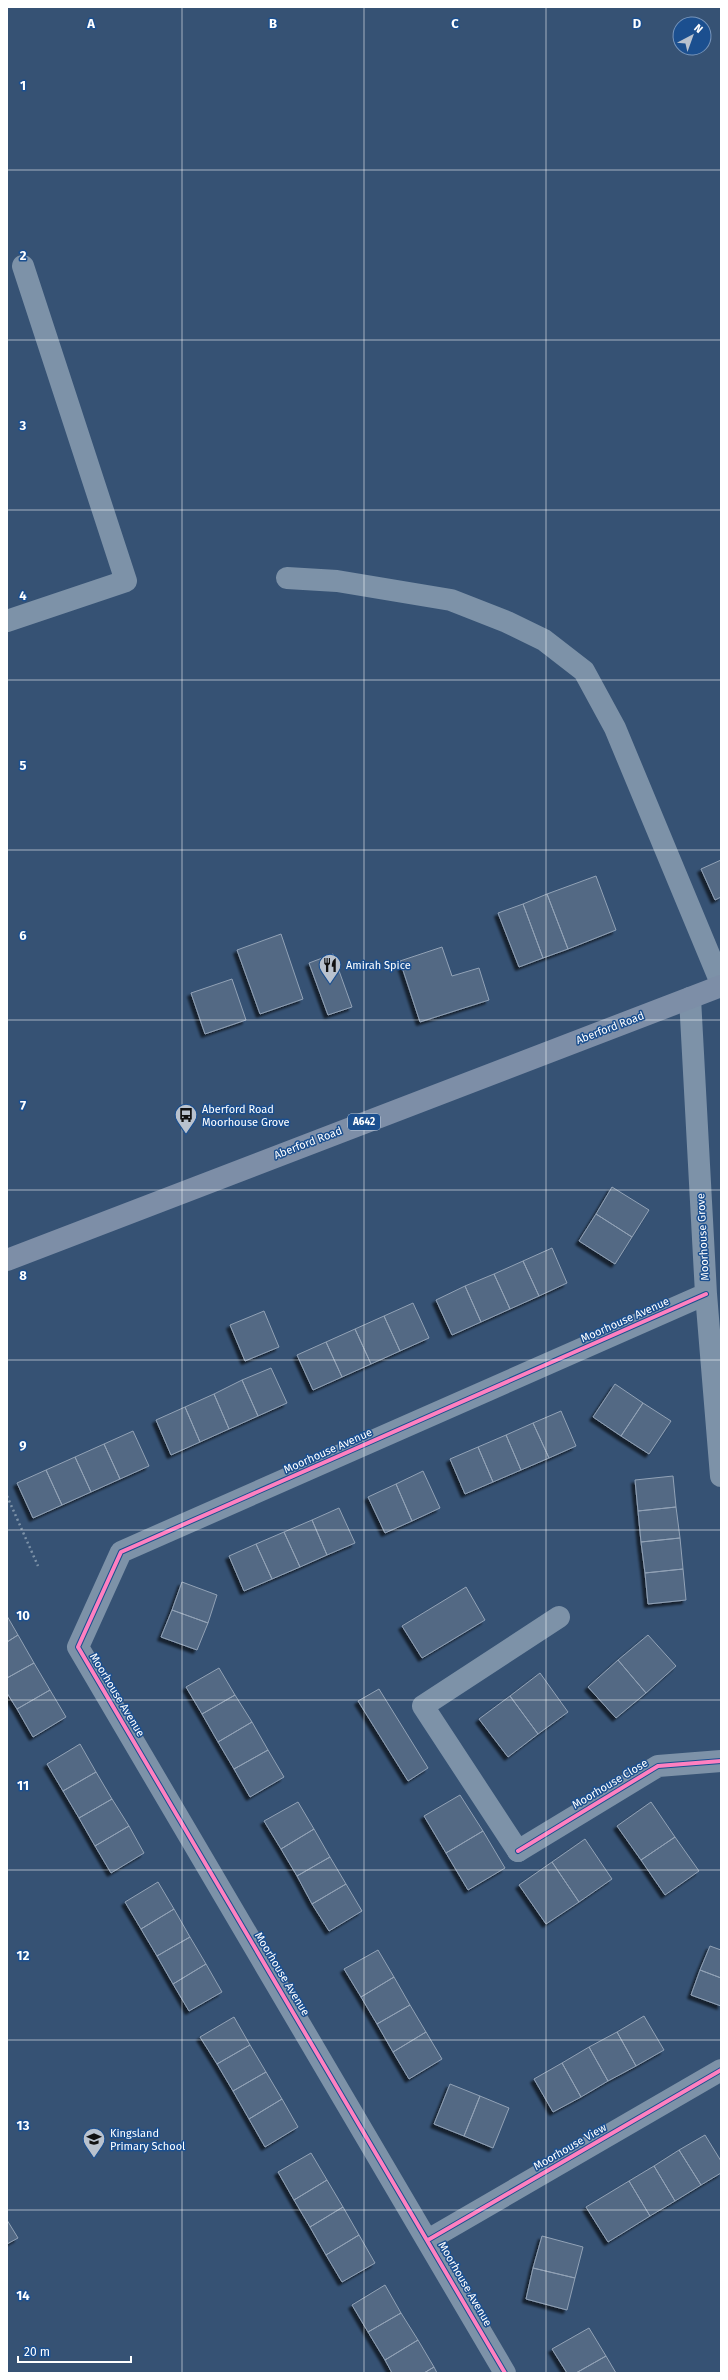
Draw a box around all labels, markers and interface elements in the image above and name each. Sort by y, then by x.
text: A [86,16,95,31]
text: B [269,16,277,31]
text: C [451,16,459,31]
text: D [633,16,642,31]
north arrow [672,16,712,56]
text: N [691,22,705,36]
text: 1 [20,78,26,93]
text: 2 [20,248,27,263]
text: 3 [19,418,27,433]
text: 4 [19,588,27,603]
text: 5 [20,758,27,773]
text: 6 [19,928,27,943]
restaurant icon: Amirah Spice [317,952,343,985]
place label: Amirah Spice [346,959,411,972]
street label: Aberford Road [574,1009,646,1047]
text: 7 [20,1098,26,1113]
bus stop icon: Aberford Road Moorhouse Grove [173,1102,199,1135]
place label: Aberford Road Moorhouse Grove [202,1103,290,1129]
road number: A642 [348,1114,380,1130]
street label: Aberford Road [272,1124,344,1162]
street label: Moorhouse Grove [694,1193,712,1281]
text: 8 [19,1268,27,1283]
street label: Moorhouse Avenue [579,1295,671,1345]
street label: Moorhouse Avenue [282,1426,374,1476]
text: 9 [19,1438,27,1453]
text: 10 [16,1608,30,1623]
street label: Moorhouse Avenue [87,1651,147,1739]
street label: Moorhouse Close [570,1756,650,1812]
text: 11 [17,1778,29,1793]
street label: Moorhouse Avenue [252,1930,312,2018]
text: 12 [17,1948,30,1963]
text: 13 [17,2118,30,2133]
street label: Moorhouse View [531,2121,609,2173]
school or university icon: Kingsland Primary School [81,2126,107,2159]
place label: Kingsland Primary School [110,2127,185,2153]
street label: Moorhouse Avenue [435,2239,495,2329]
text: 14 [16,2288,30,2303]
scale bar [18,2338,131,2364]
text: 20 m [24,2345,50,2359]

